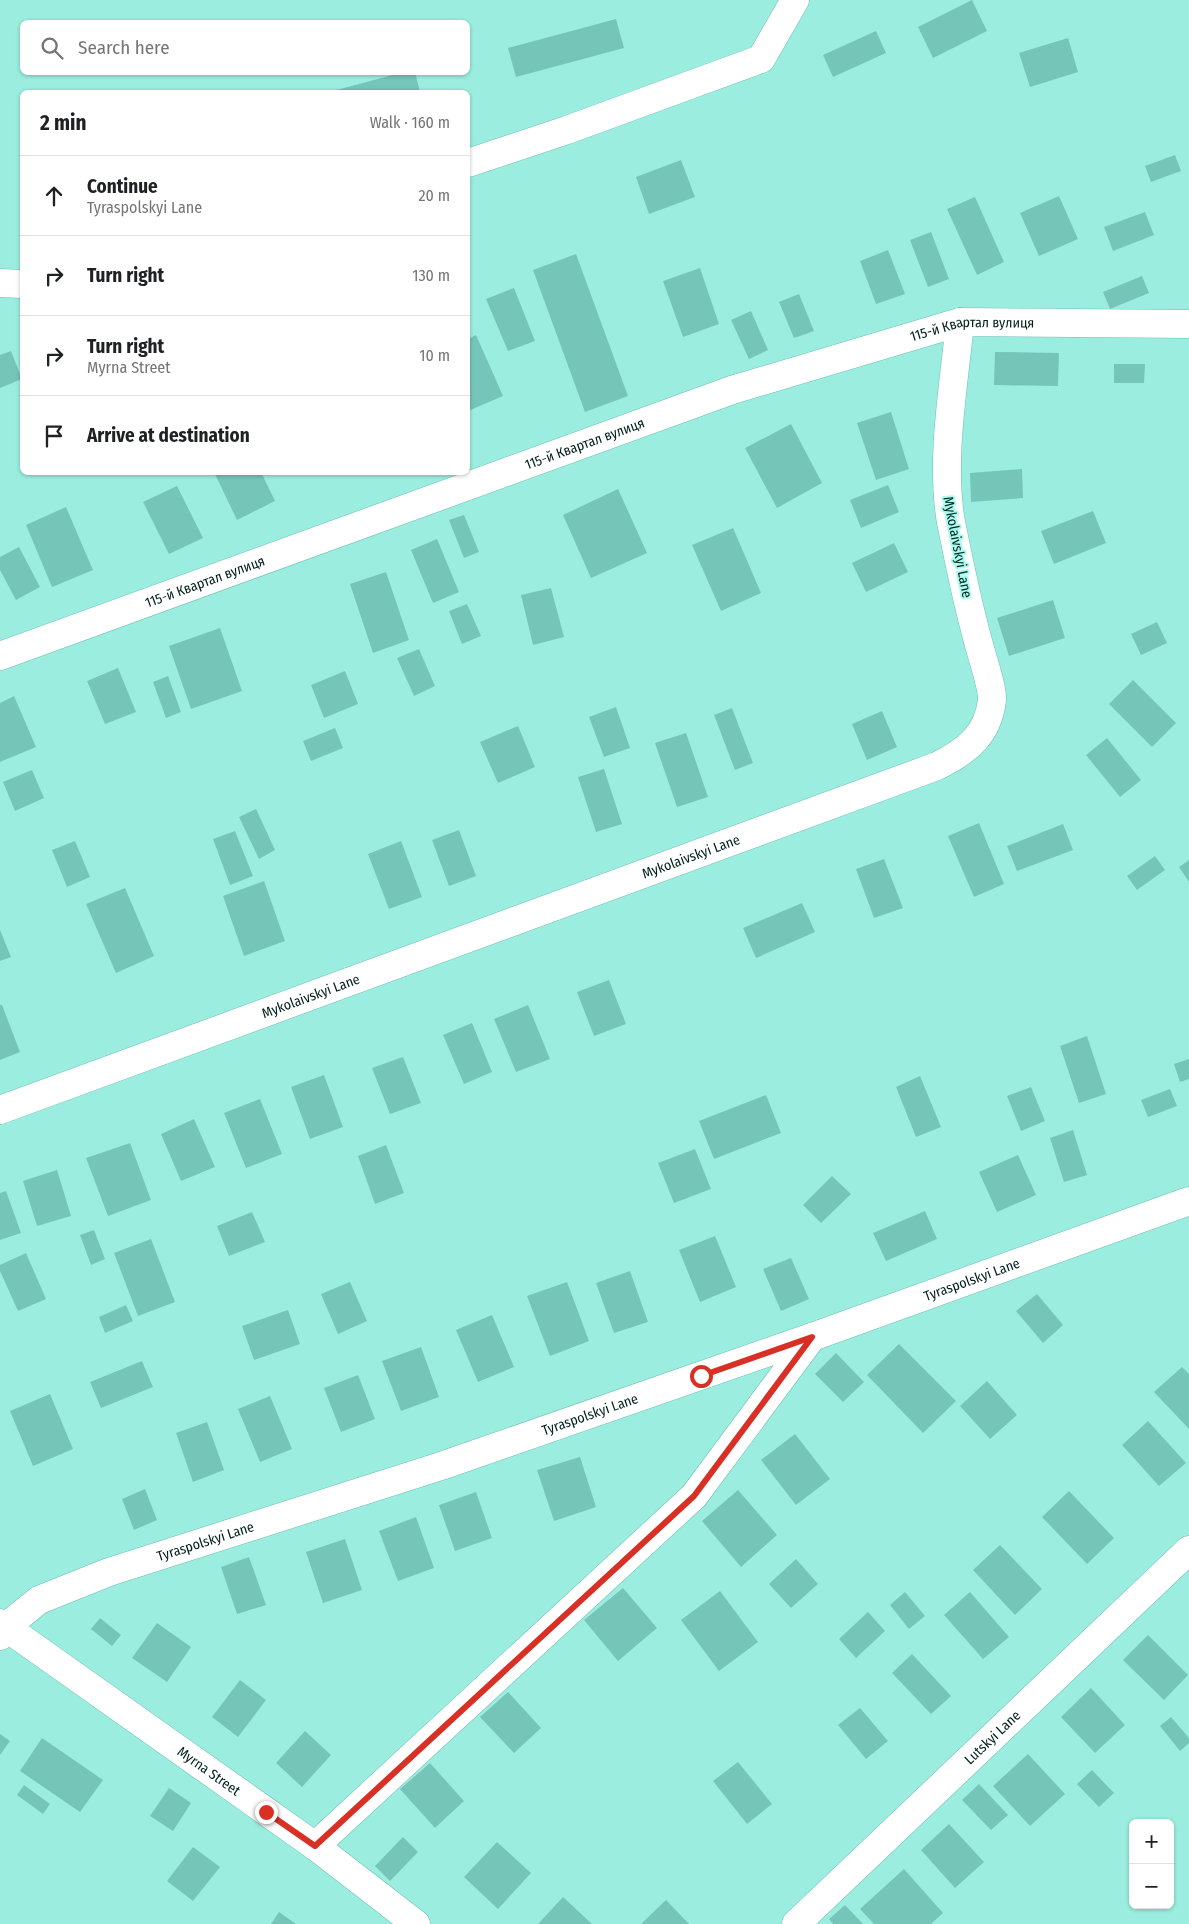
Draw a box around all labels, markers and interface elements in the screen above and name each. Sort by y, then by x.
search box [20,20,470,75]
icon: search [38,34,66,62]
text: Search here [78,36,170,59]
text: 2 min [40,110,87,136]
text: Walk · 160 m [370,113,450,132]
text: Continue [87,175,158,198]
icon: ahead [40,182,68,210]
text: 20 m [419,186,450,205]
text: Tyraspolskyi Lane [87,198,202,217]
icon: right [40,262,68,290]
text: Turn right [87,264,164,287]
text: 130 m [412,266,450,285]
street label: 115-й Квартал вулиця [908,314,1034,345]
text: Turn right [87,335,164,358]
icon: right [40,342,68,370]
text: 10 m [419,346,450,365]
text: Myrna Street [87,358,170,377]
street label: 115-й Квартал вулиця [523,414,647,474]
icon: arrive [40,422,68,450]
text: Arrive at destination [87,424,250,447]
street label: Mykolaivskyi Lane [939,495,976,599]
street label: 115-й Квартал вулиця [143,552,267,612]
street label: Mykolaivskyi Lane [640,831,742,883]
street label: Mykolaivskyi Lane [260,971,362,1022]
street label: Tyraspolskyi Lane [922,1255,1022,1305]
route start [690,1365,713,1388]
street label: Tyraspolskyi Lane [540,1390,641,1439]
street label: Tyraspolskyi Lane [155,1518,256,1565]
street label: Lutskyi Lane [961,1707,1024,1768]
street label: Myrna Street [174,1743,244,1800]
route end [255,1801,278,1824]
map controls [1129,1819,1174,1909]
button: + [1129,1819,1174,1864]
button: − [1129,1864,1174,1909]

